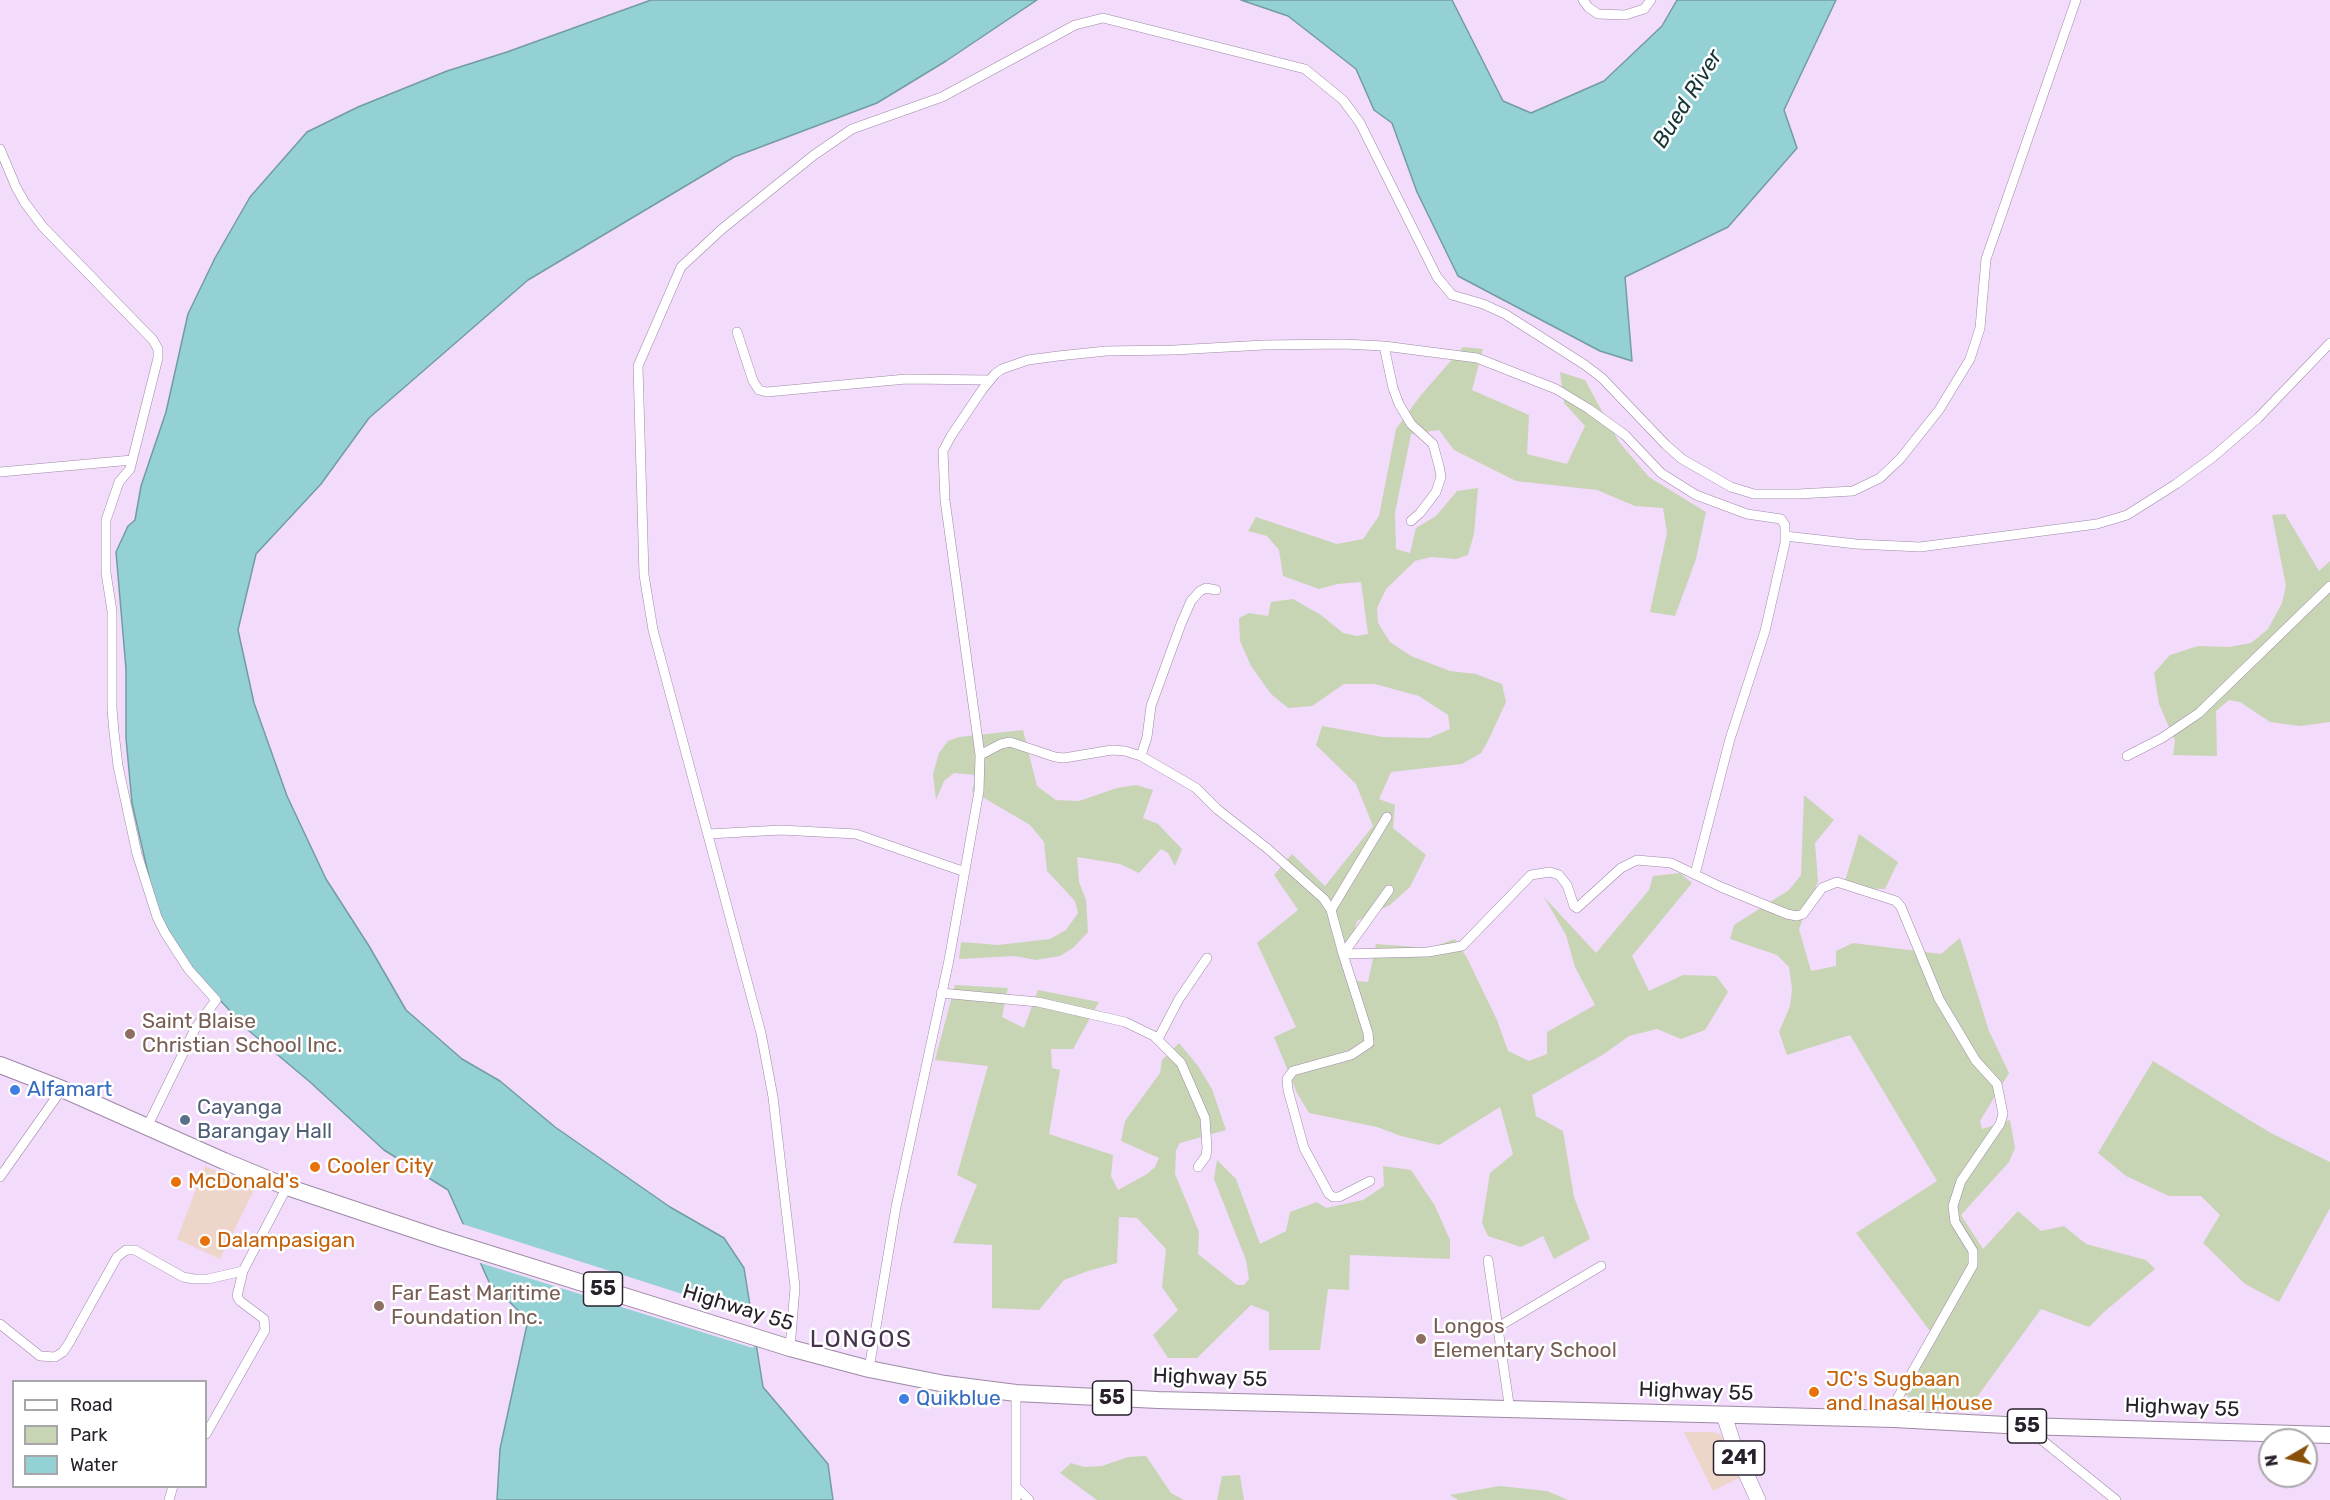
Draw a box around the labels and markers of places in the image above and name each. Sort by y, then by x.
place label: Saint Blaise Christian School Inc. [142,1009,342,1059]
marker: Saint Blaise Christian School Inc. [123,1027,137,1041]
place label: Alfamart [27,1077,112,1103]
marker: Alfamart [8,1083,22,1097]
place label: Cayanga Barangay Hall [197,1095,332,1145]
marker: Cayanga Barangay Hall [178,1113,192,1127]
place label: Cooler City [327,1154,434,1180]
marker: Cooler City [308,1160,322,1174]
place label: McDonald's [188,1169,300,1195]
marker: McDonald's [169,1175,183,1189]
place label: Dalampasigan [217,1228,355,1254]
marker: Dalampasigan [198,1234,212,1248]
place label: Far East Maritime Foundation Inc. [391,1281,561,1331]
marker: Far East Maritime Foundation Inc. [372,1299,386,1313]
place label: Longos Elementary School [1433,1314,1617,1364]
marker: Longos Elementary School [1414,1332,1428,1346]
place label: JC's Sugbaan and Inasal House [1826,1367,1993,1417]
marker: JC's Sugbaan and Inasal House [1807,1385,1821,1399]
place label: Quikblue [916,1386,1001,1412]
marker: Quikblue [897,1392,911,1406]

